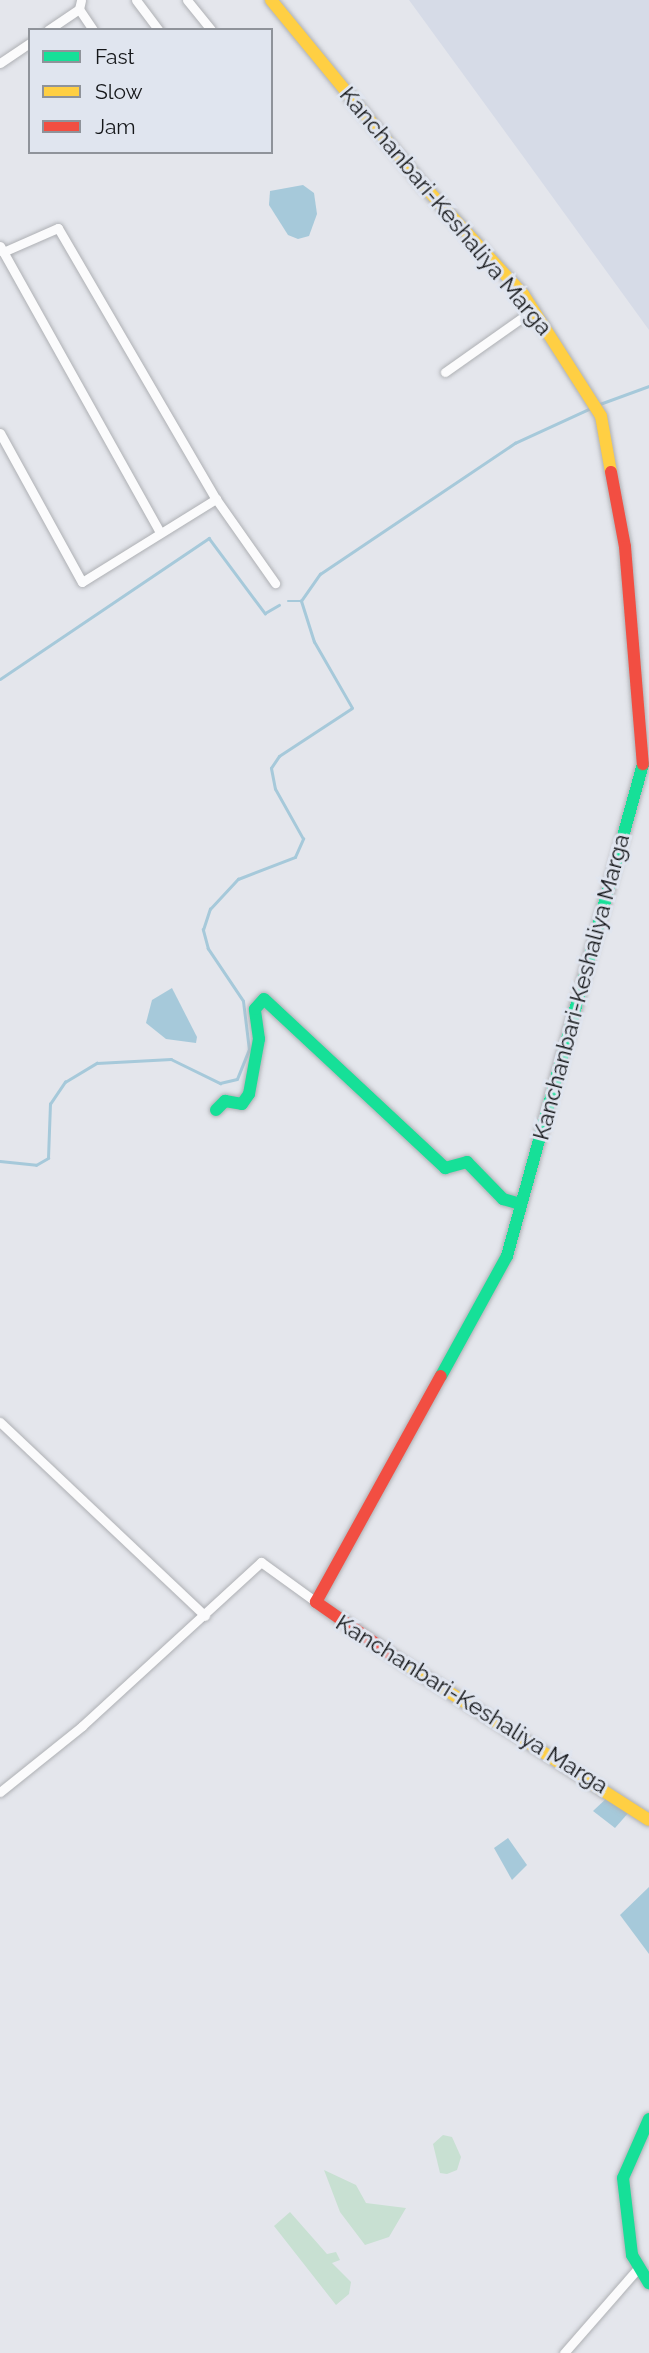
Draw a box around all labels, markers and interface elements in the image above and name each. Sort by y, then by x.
legend [28,28,273,154]
text: Fast [95,44,135,69]
text: Slow [95,79,143,104]
street label: Kanchanbari-Keshaliya Marga [334,81,558,341]
text: Jam [95,114,136,139]
street label: Kanchanbari-Keshaliya Marga [527,831,635,1143]
street label: Kanchanbari-Keshaliya Marga [331,1609,613,1799]

